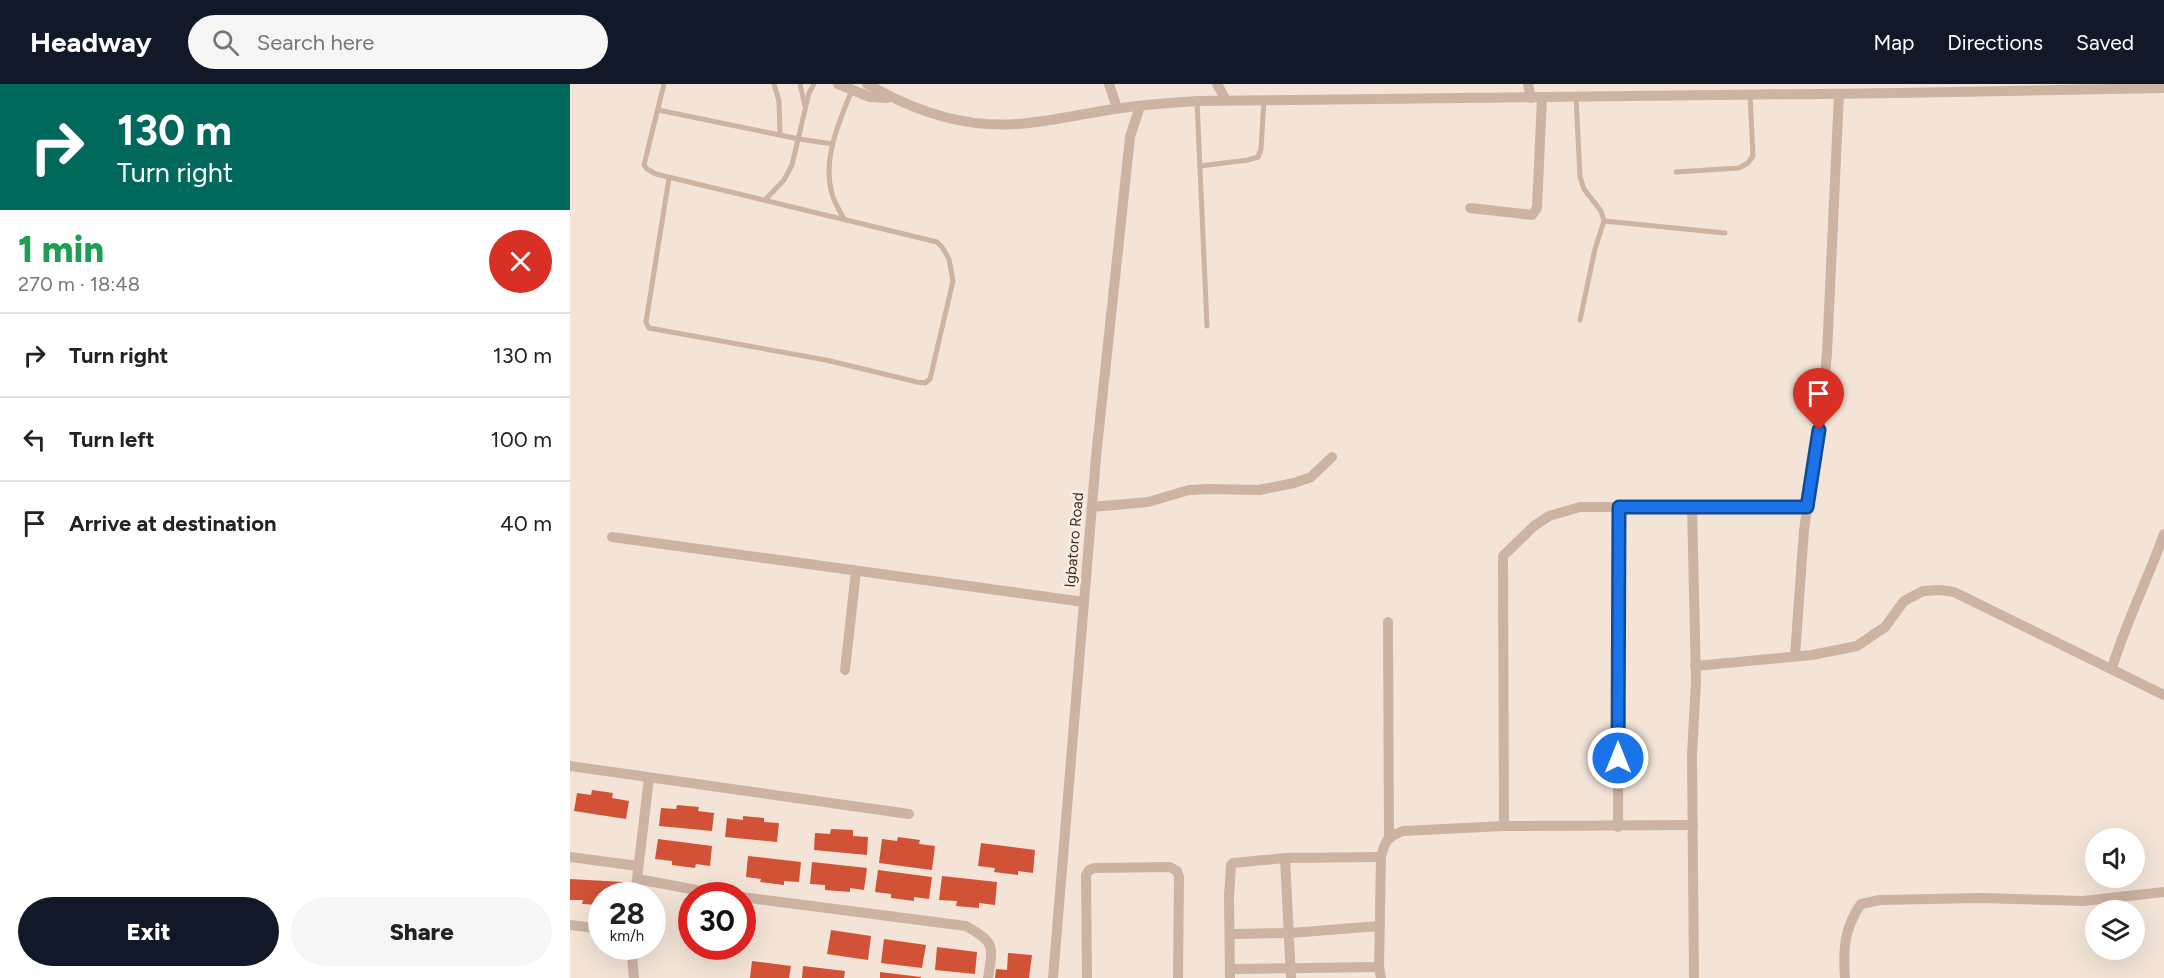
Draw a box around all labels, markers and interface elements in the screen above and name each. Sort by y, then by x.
search box [188,15,608,69]
text: Headway [30,25,152,59]
icon: search [209,26,242,59]
text: Search here [257,29,374,56]
text: Map [1873,30,1914,55]
text: Directions [1947,30,2043,55]
text: Saved [2076,30,2134,55]
text: 130 m [117,105,232,156]
icon: right [18,108,96,186]
text: Turn right [117,156,233,189]
text: 1 min [18,228,104,271]
button: close [489,230,552,293]
text: 270 m · 18:48 [18,272,140,296]
icon: right [18,339,51,372]
text: Turn right [69,342,168,369]
text: 130 m [493,342,552,369]
pin [1793,368,1844,430]
icon: arrive [1802,377,1835,410]
icon: left [18,423,51,456]
text: Turn left [69,426,155,453]
text: 100 m [491,426,552,453]
street label: Igbatoro Road [1061,492,1087,588]
icon: arrive [18,507,51,540]
text: Arrive at destination [69,510,277,537]
text: 40 m [500,510,552,537]
position arrow [1586,726,1650,790]
map controls [2085,828,2145,960]
button: sound [2085,828,2145,888]
speed limit sign: 30 [678,882,756,960]
text: 28 [609,895,645,932]
button: Exit [18,897,279,966]
button: Share [291,897,552,966]
button: layers [2085,900,2145,960]
text: km/h [610,927,644,945]

